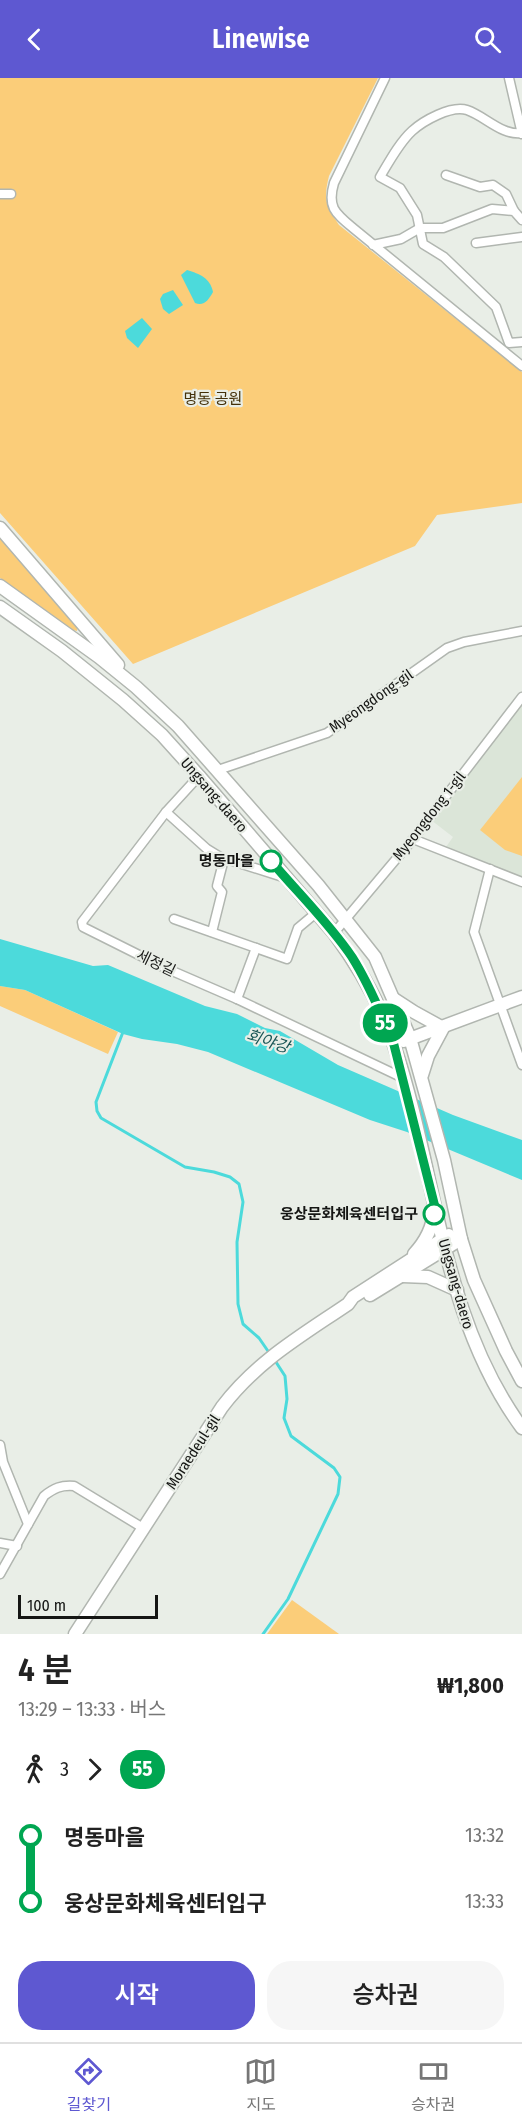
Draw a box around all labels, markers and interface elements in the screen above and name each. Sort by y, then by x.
icon: back [18,23,51,56]
text: Linewise [212,23,310,55]
icon: search [471,23,504,56]
park label: 명동 공원 [184,390,242,408]
street label: Myeongdong-gil [326,665,416,737]
street label: Ungsang-daero [177,754,251,836]
street label: Myeongdong 1-gil [389,768,469,864]
marker: 명동마을 [260,850,282,872]
place label: 명동마을 [199,852,254,870]
street label: 세정길 [133,946,179,980]
line badge: 55 [358,1004,412,1042]
text: 55 [375,1010,395,1036]
water label: 회야강 [244,1025,294,1058]
marker: 웅상문화체육센터입구 [423,1203,445,1225]
place label: 웅상문화체육센터입구 [280,1205,418,1223]
street label: Ungsang-daero [435,1237,478,1331]
street label: Moraedeul-gil [162,1411,224,1493]
scale bar [18,1592,158,1620]
text: 100 m [27,1596,66,1615]
text: 4 분 [18,1650,72,1690]
text: ₩1,800 [437,1672,504,1699]
text: 13:29 – 13:33 · 버스 [18,1697,166,1721]
icon: walk [18,1753,51,1786]
icon: forward [78,1753,111,1786]
text: 55 [132,1756,153,1782]
text: 3 [60,1757,69,1781]
text: 13:32 [465,1823,504,1847]
text: 명동마을 [64,1824,145,1851]
text: 13:33 [465,1889,504,1913]
text: 웅상문화체육센터입구 [64,1890,266,1917]
button: 시작 [18,1961,255,2030]
button: 승차권 [267,1961,504,2030]
tab: 길찾기 [67,2055,111,2115]
tab: 지도 [244,2055,277,2115]
tab: 승차권 [411,2055,455,2115]

